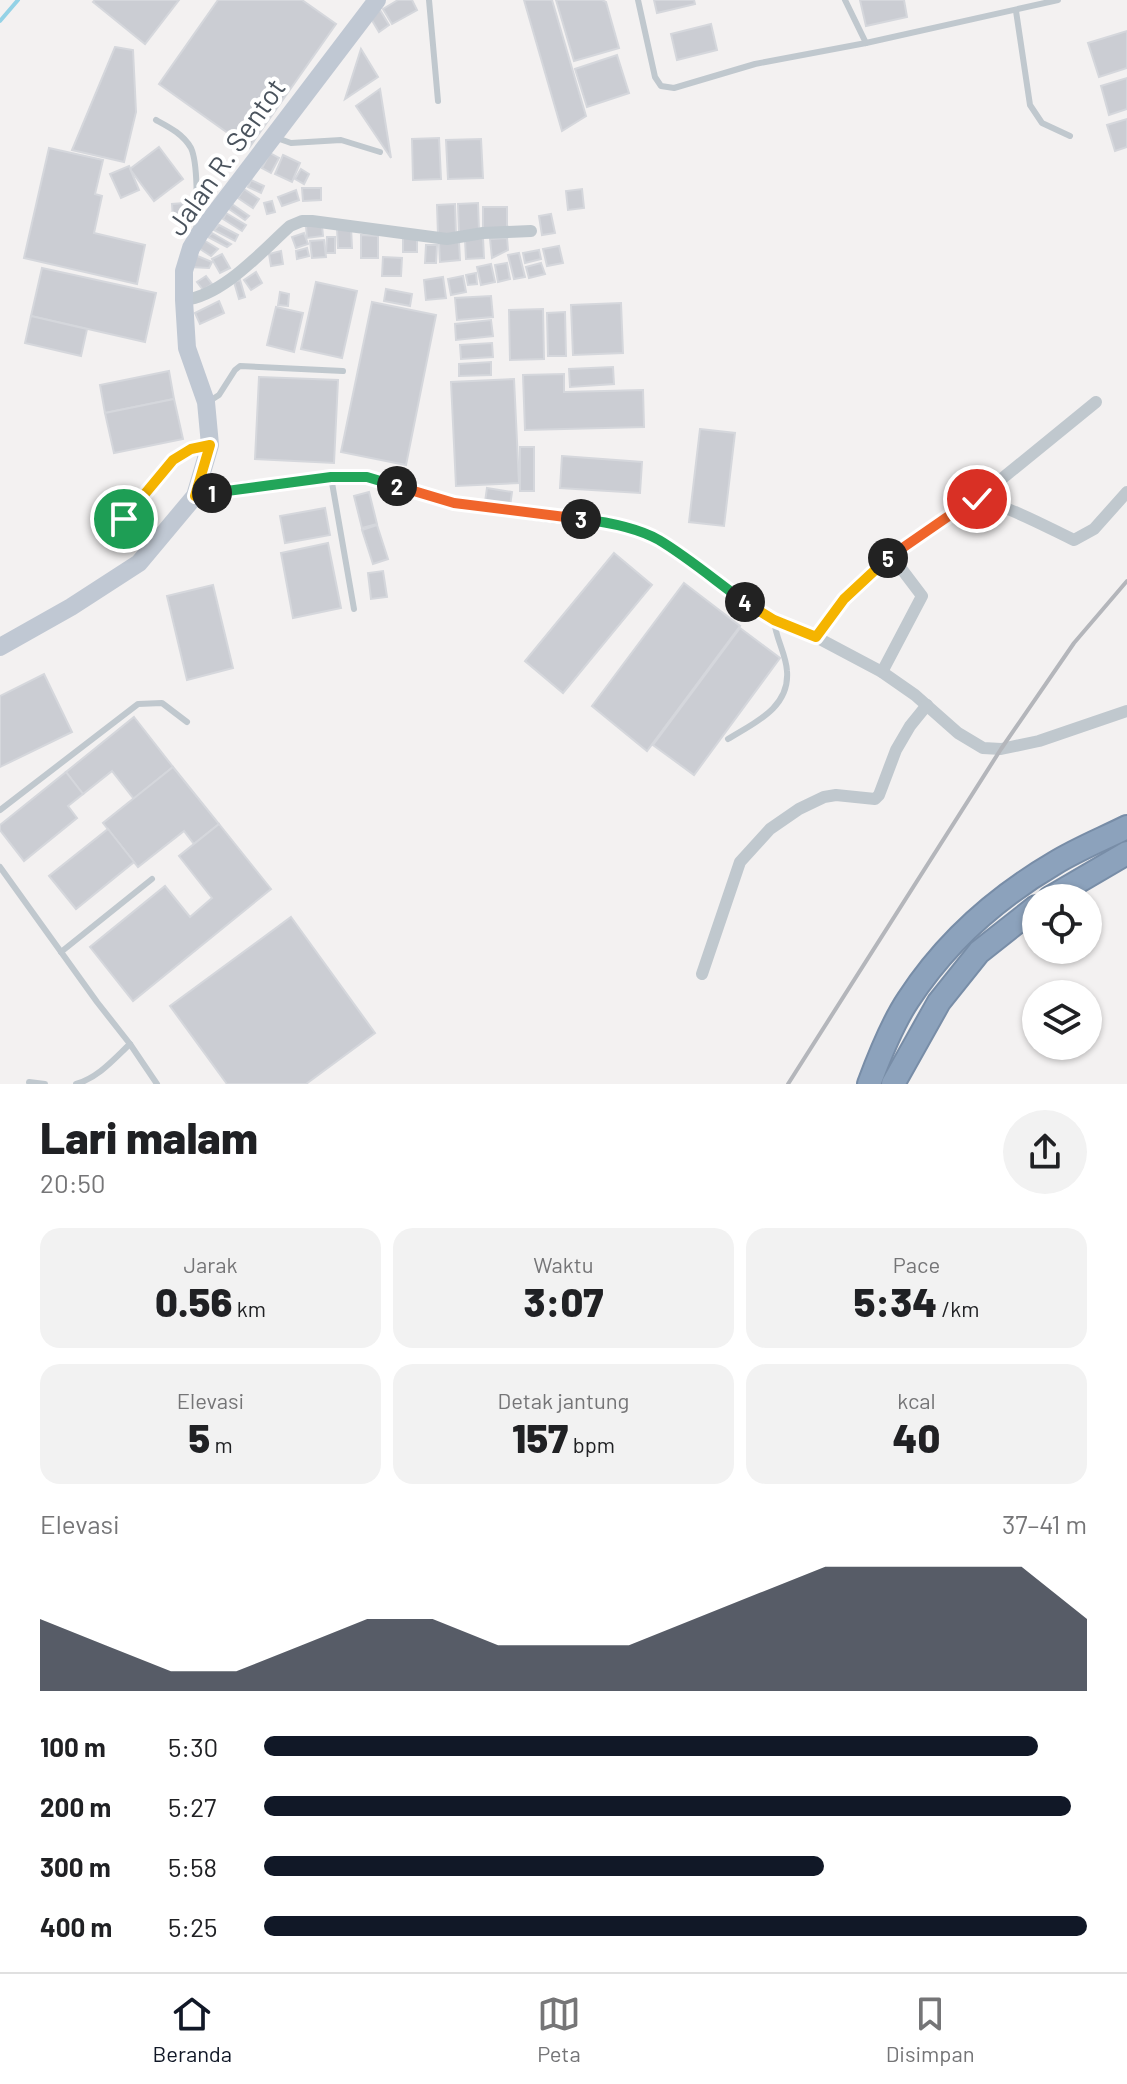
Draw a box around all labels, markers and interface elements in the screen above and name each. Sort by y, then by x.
street label: Jalan R. Sentot [159,71,292,241]
pin [943,465,1011,533]
pin: 2 [377,466,417,506]
pin: 1 [192,473,232,513]
text: 2 [391,473,403,499]
icon: check [955,477,999,521]
text: 1 [208,480,216,506]
pin [90,485,158,553]
icon: arrive [102,497,146,541]
pin: 3 [561,499,601,539]
text: 3 [575,506,587,532]
pin: 5 [868,538,908,578]
text: 5 [882,545,894,571]
pin: 4 [725,582,765,622]
text: 4 [738,589,752,615]
map controls [1022,884,1102,1060]
button: locate [1022,884,1102,964]
button: layers [1022,980,1102,1060]
text: Lari malam [40,1110,258,1163]
button: share [1003,1110,1087,1194]
text: 20:50 [40,1167,106,1198]
text: Jarak [183,1251,238,1277]
text: Waktu [533,1251,594,1277]
text: Pace [893,1251,940,1277]
text: 0.56 [155,1277,232,1325]
text: 3:07 [524,1277,603,1325]
text: 5:34 [853,1277,937,1325]
text: km [232,1295,266,1321]
text: /km [937,1295,980,1321]
text: Elevasi [177,1387,244,1413]
text: Detak jantung [498,1387,629,1413]
text: kcal [897,1387,936,1413]
text: 5 [188,1413,210,1461]
text: 157 [512,1413,568,1461]
text: 40 [893,1413,940,1461]
text: m [210,1431,233,1457]
text: bpm [568,1431,615,1457]
text: Elevasi [40,1508,120,1539]
text: 37–41 m [1002,1508,1087,1539]
text: 100 m [40,1731,106,1762]
text: 5:30 [168,1731,218,1762]
text: 200 m [40,1791,111,1822]
text: 5:27 [168,1791,216,1822]
text: 300 m [40,1851,111,1882]
text: 5:58 [168,1851,217,1882]
text: 400 m [40,1911,112,1942]
text: 5:25 [168,1911,217,1942]
tab: Beranda [152,1992,232,2066]
tab: Peta [537,1992,581,2066]
tab: Disimpan [886,1992,975,2066]

